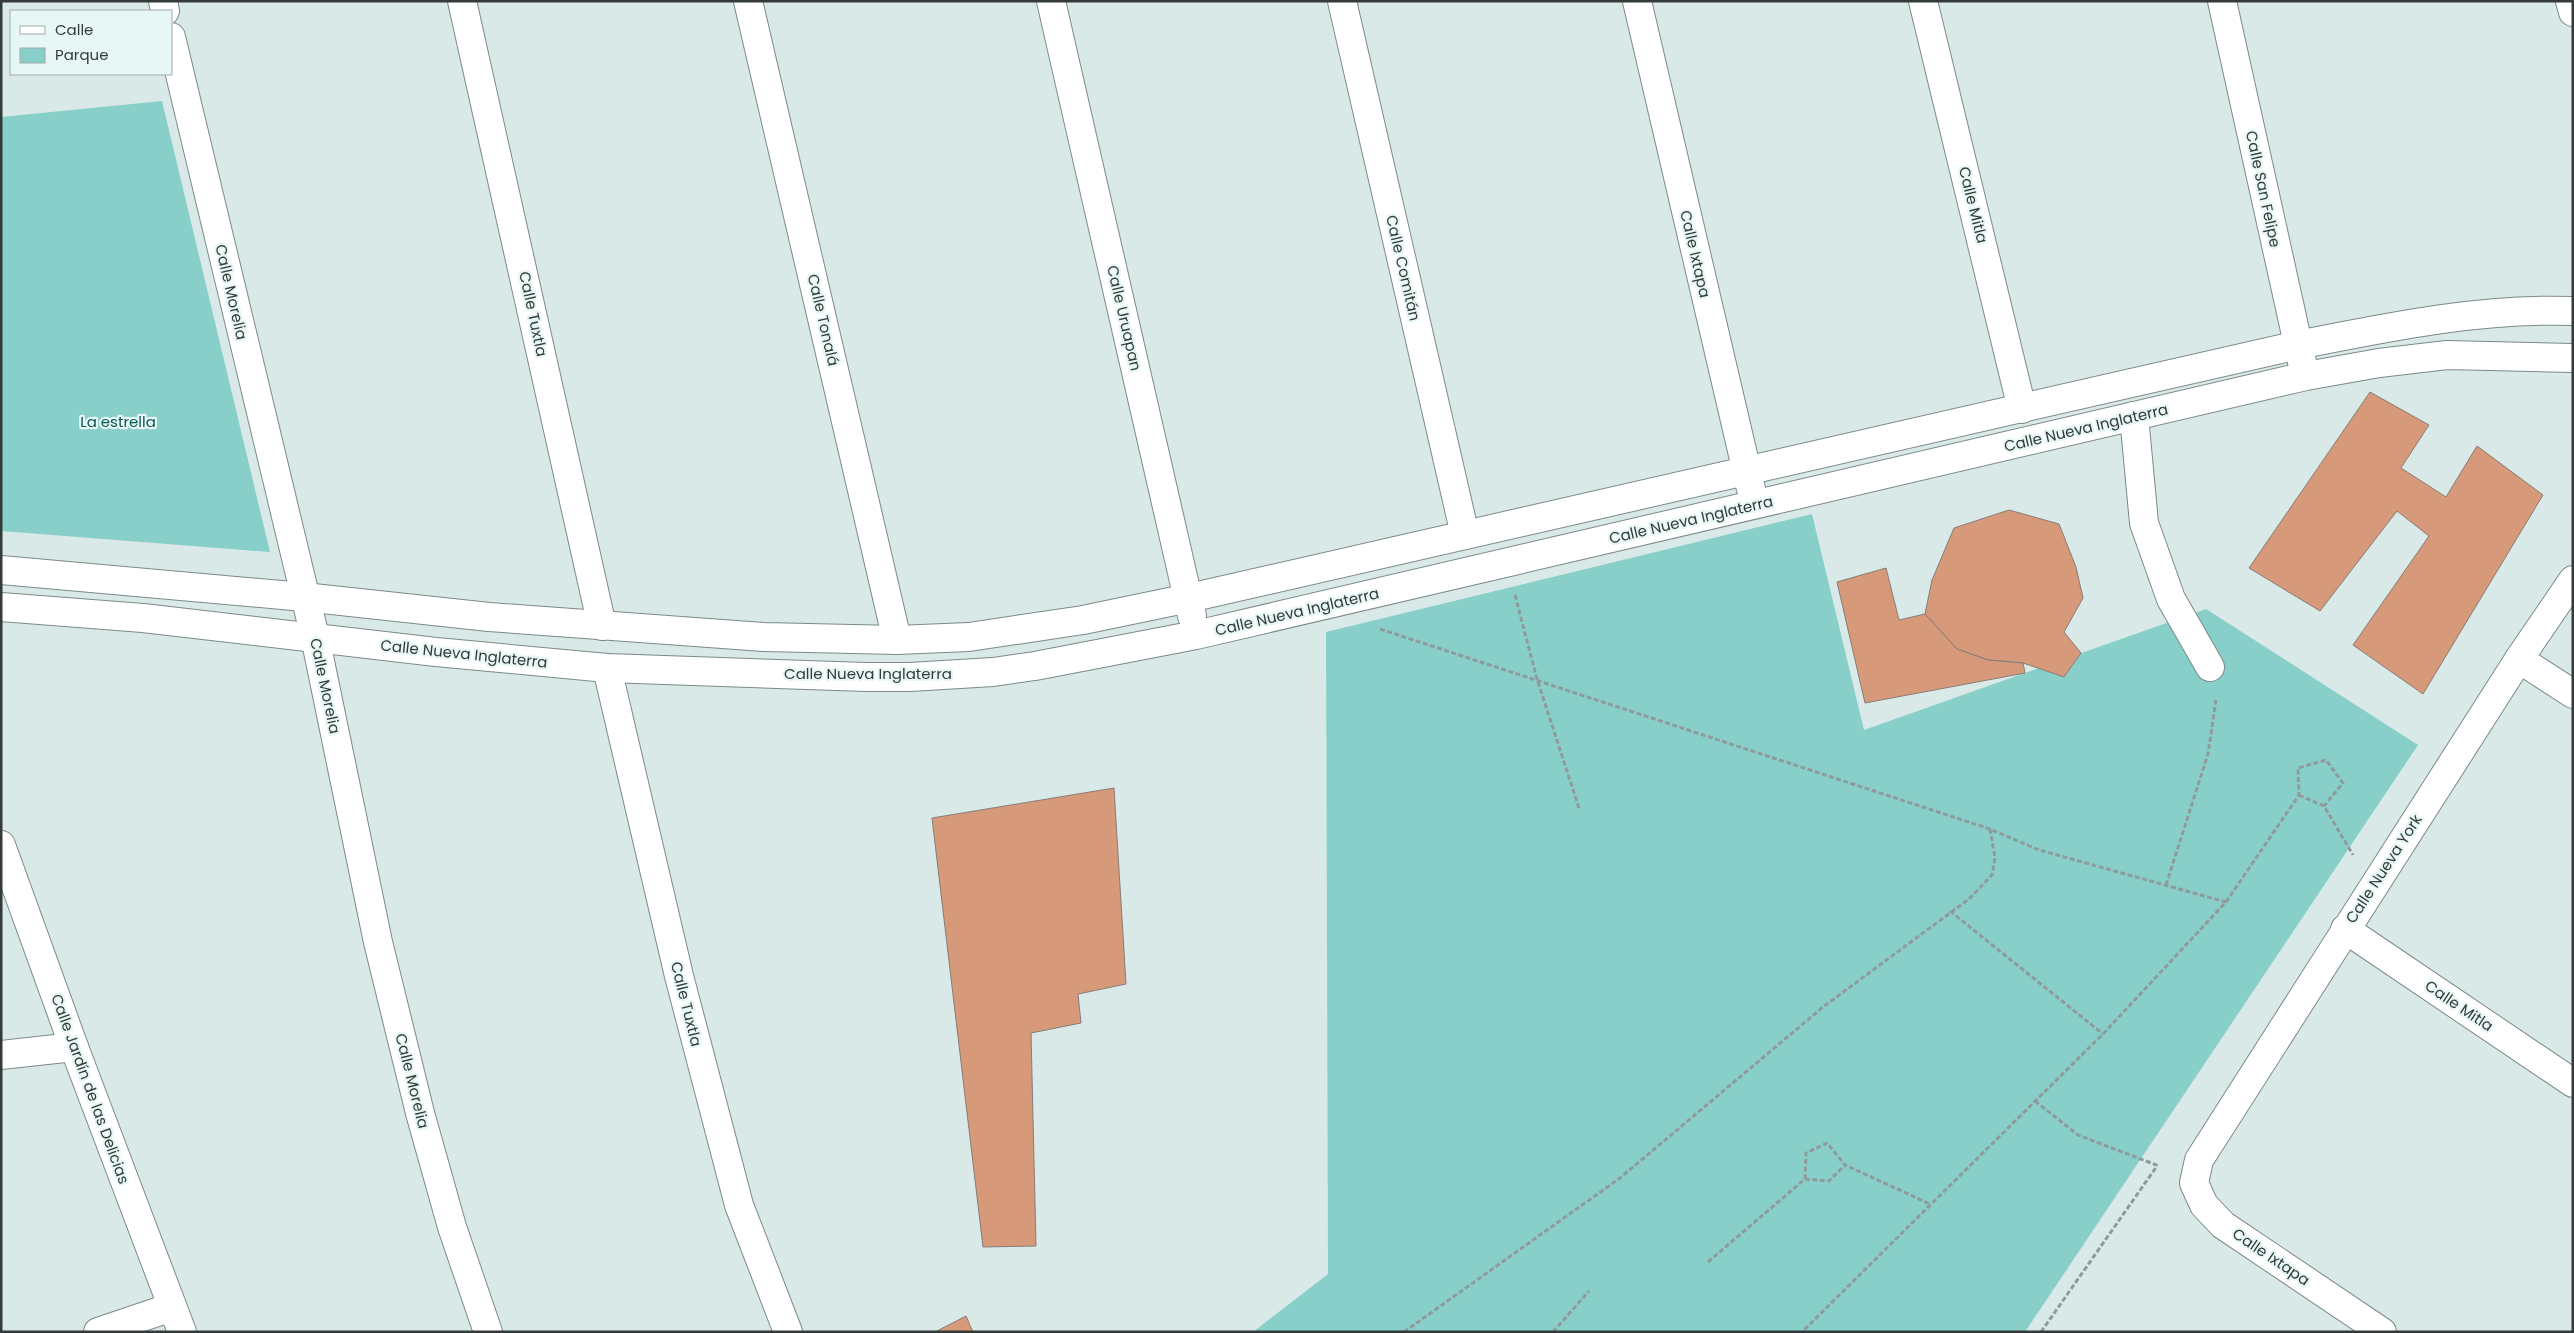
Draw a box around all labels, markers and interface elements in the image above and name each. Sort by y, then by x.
legend [10,10,172,75]
text: Calle [55,19,93,40]
text: Parque [55,44,108,65]
street label: Calle San Felipe [2241,129,2286,249]
street label: Calle Mitla [1954,164,1993,245]
street label: Calle Ixtapa [1675,208,1716,300]
street label: Calle Comitán [1381,213,1426,323]
street label: Calle Morelia [210,242,253,342]
street label: Calle Uruapan [1102,263,1147,373]
street label: Calle Tuxtla [514,269,553,358]
street label: Calle Tonalá [803,272,844,368]
street label: Calle Nueva Inglaterra [2002,398,2170,457]
park label: La estrella [80,411,156,432]
street label: Calle Nueva Inglaterra [1607,490,1775,549]
street label: Calle Nueva Inglaterra [1213,582,1381,641]
street label: Calle Nueva Inglaterra [380,634,549,673]
street label: Calle Morelia [305,636,346,736]
street label: Calle Nueva Inglaterra [784,663,952,684]
street label: Calle Nueva York [2340,810,2427,927]
street label: Calle Tuxtla [666,959,707,1048]
street label: Calle Mitla [2421,975,2498,1036]
street label: Calle Jardín de las Delicias [46,991,135,1187]
street label: Calle Morelia [391,1031,434,1131]
street label: Calle Ixtapa [2228,1223,2314,1290]

